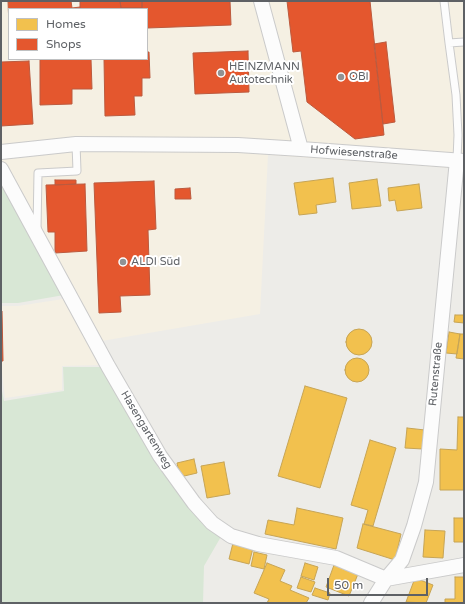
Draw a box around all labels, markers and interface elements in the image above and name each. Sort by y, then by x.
legend [8,8,148,60]
text: Homes [46,17,86,31]
text: Shops [46,37,81,51]
place label: HEINZMANN Autotechnik [229,60,300,86]
marker: HEINZMANN Autotechnik [216,68,226,78]
place label: OBI [349,70,369,84]
marker: OBI [336,72,346,82]
street label: Hofwiesenstraße [310,143,398,163]
place label: ALDI Süd [131,255,180,269]
marker: ALDI Süd [118,257,128,267]
street label: Rutenstraße [427,341,445,407]
street label: Hasengartenweg [117,389,175,471]
scale bar [329,570,430,596]
text: 50 m [334,578,363,592]

